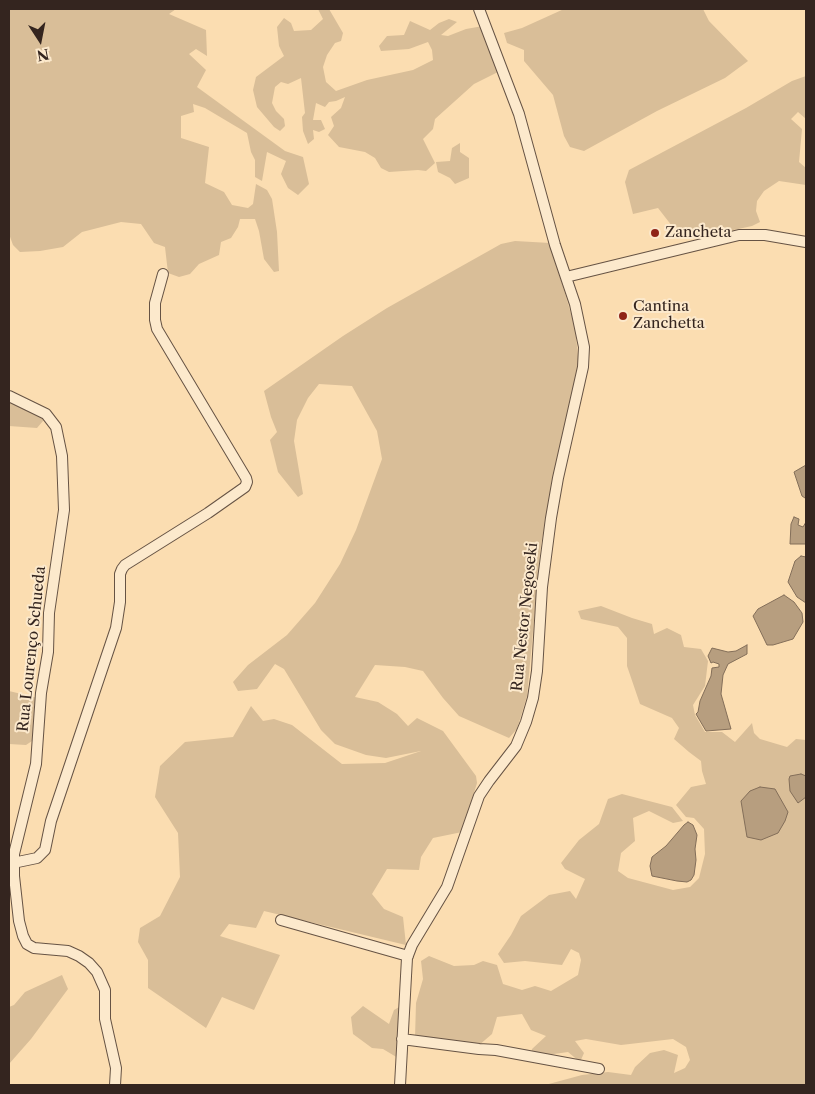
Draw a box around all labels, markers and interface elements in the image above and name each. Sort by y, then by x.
north arrow [15,15,65,65]
text: N [35,45,51,65]
place label: Zancheta [665,224,731,242]
marker: Zancheta [649,227,661,239]
place label: Cantina Zanchetta [633,298,705,333]
marker: Cantina Zanchetta [617,310,629,322]
street label: Rua Nestor Negoseki [508,542,542,692]
street label: Rua Lourenço Schueda [14,565,50,733]

